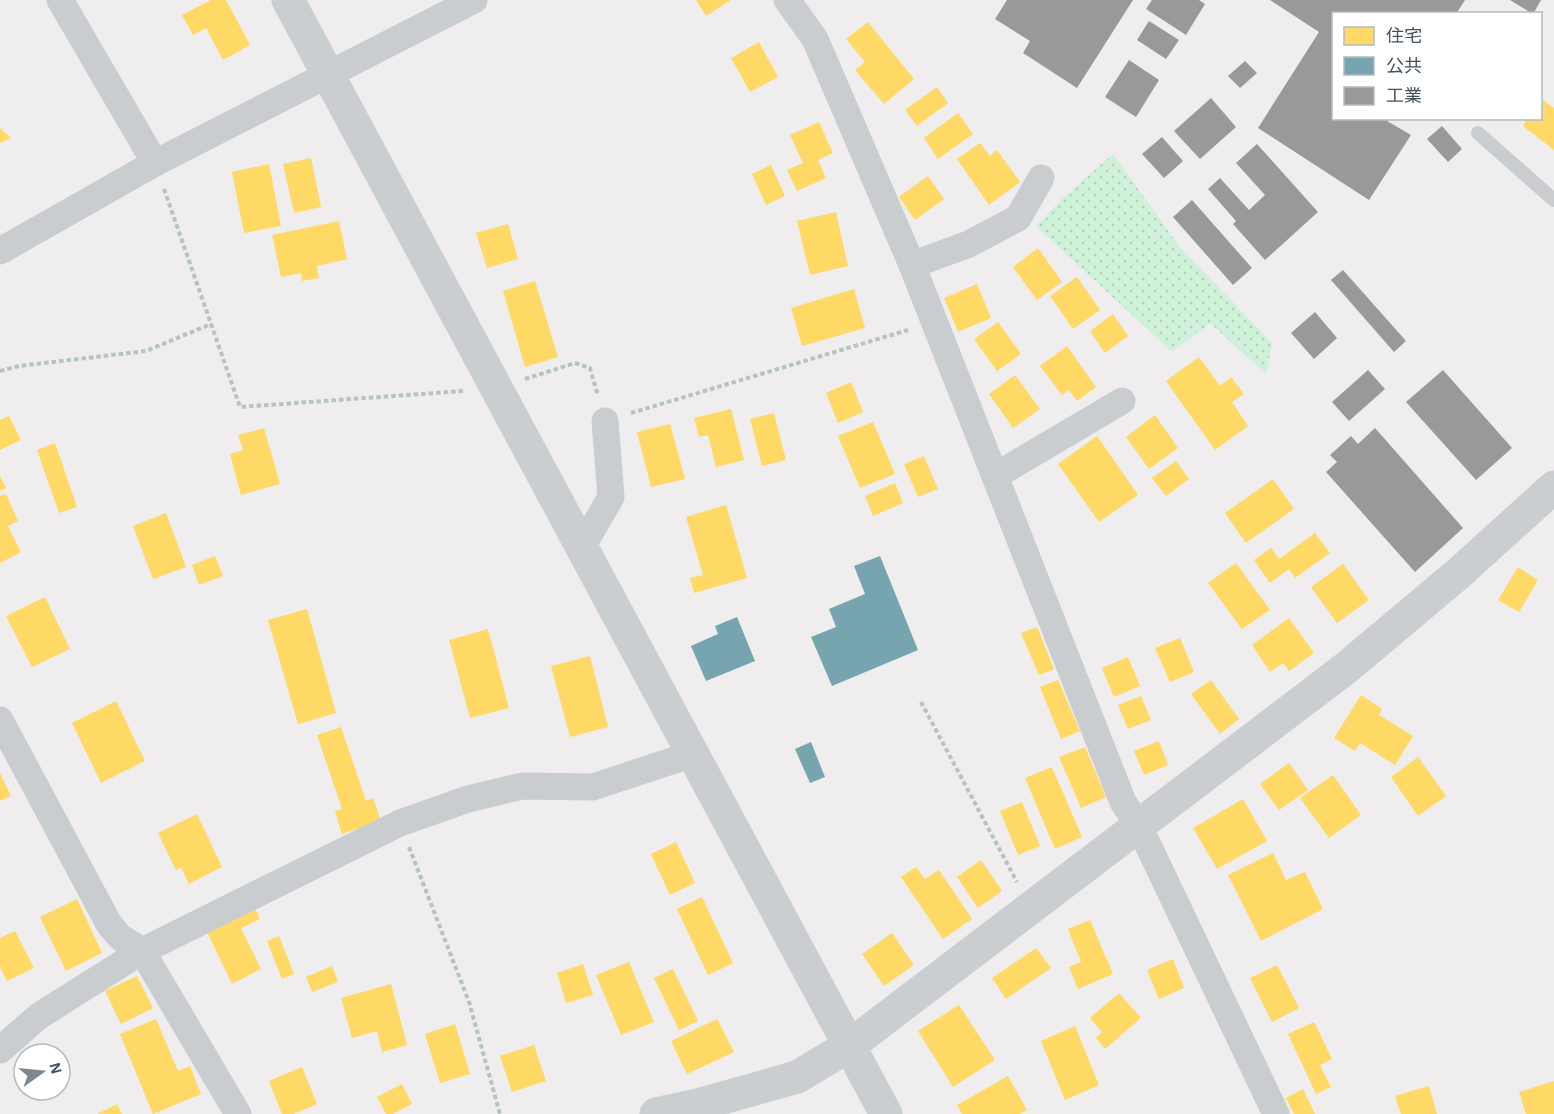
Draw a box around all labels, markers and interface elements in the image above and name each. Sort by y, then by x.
legend [1332,12,1542,120]
text: 住宅 [1386,27,1422,46]
text: 公共 [1386,57,1422,76]
text: 工業 [1386,87,1422,106]
north arrow [12,1042,72,1102]
text: N [46,1061,65,1076]

